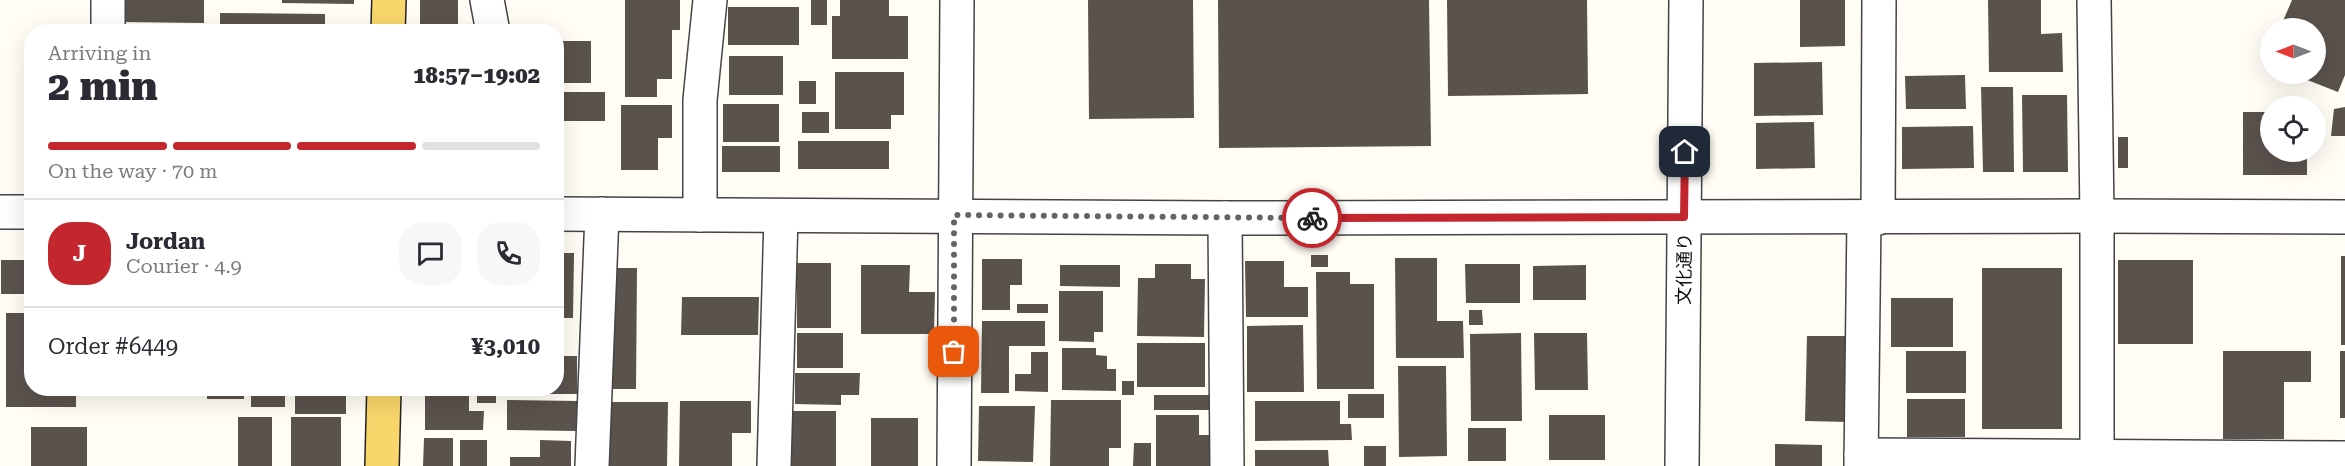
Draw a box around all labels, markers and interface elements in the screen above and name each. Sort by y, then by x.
north arrow [2260,18,2326,84]
map controls [2260,18,2326,162]
text: Arriving in [48,41,151,65]
text: 18:57–19:02 [413,63,540,88]
text: 2 min [48,64,158,110]
button: locate [2260,96,2326,162]
pin [1659,126,1710,177]
icon: home [1668,135,1701,168]
text: On the way · 70 m [48,159,218,183]
courier [1282,188,1342,248]
icon: bike [1296,202,1329,235]
button: chat [399,222,462,285]
button: phone [477,222,540,285]
text: Jordan [126,229,205,254]
street label: 文化通り [1673,233,1695,305]
text: J [73,241,86,266]
text: Courier · 4.9 [126,254,242,278]
pin [928,326,979,377]
text: Order #6449 [48,334,178,359]
text: ¥3,010 [471,334,540,359]
icon: bag [937,335,970,368]

